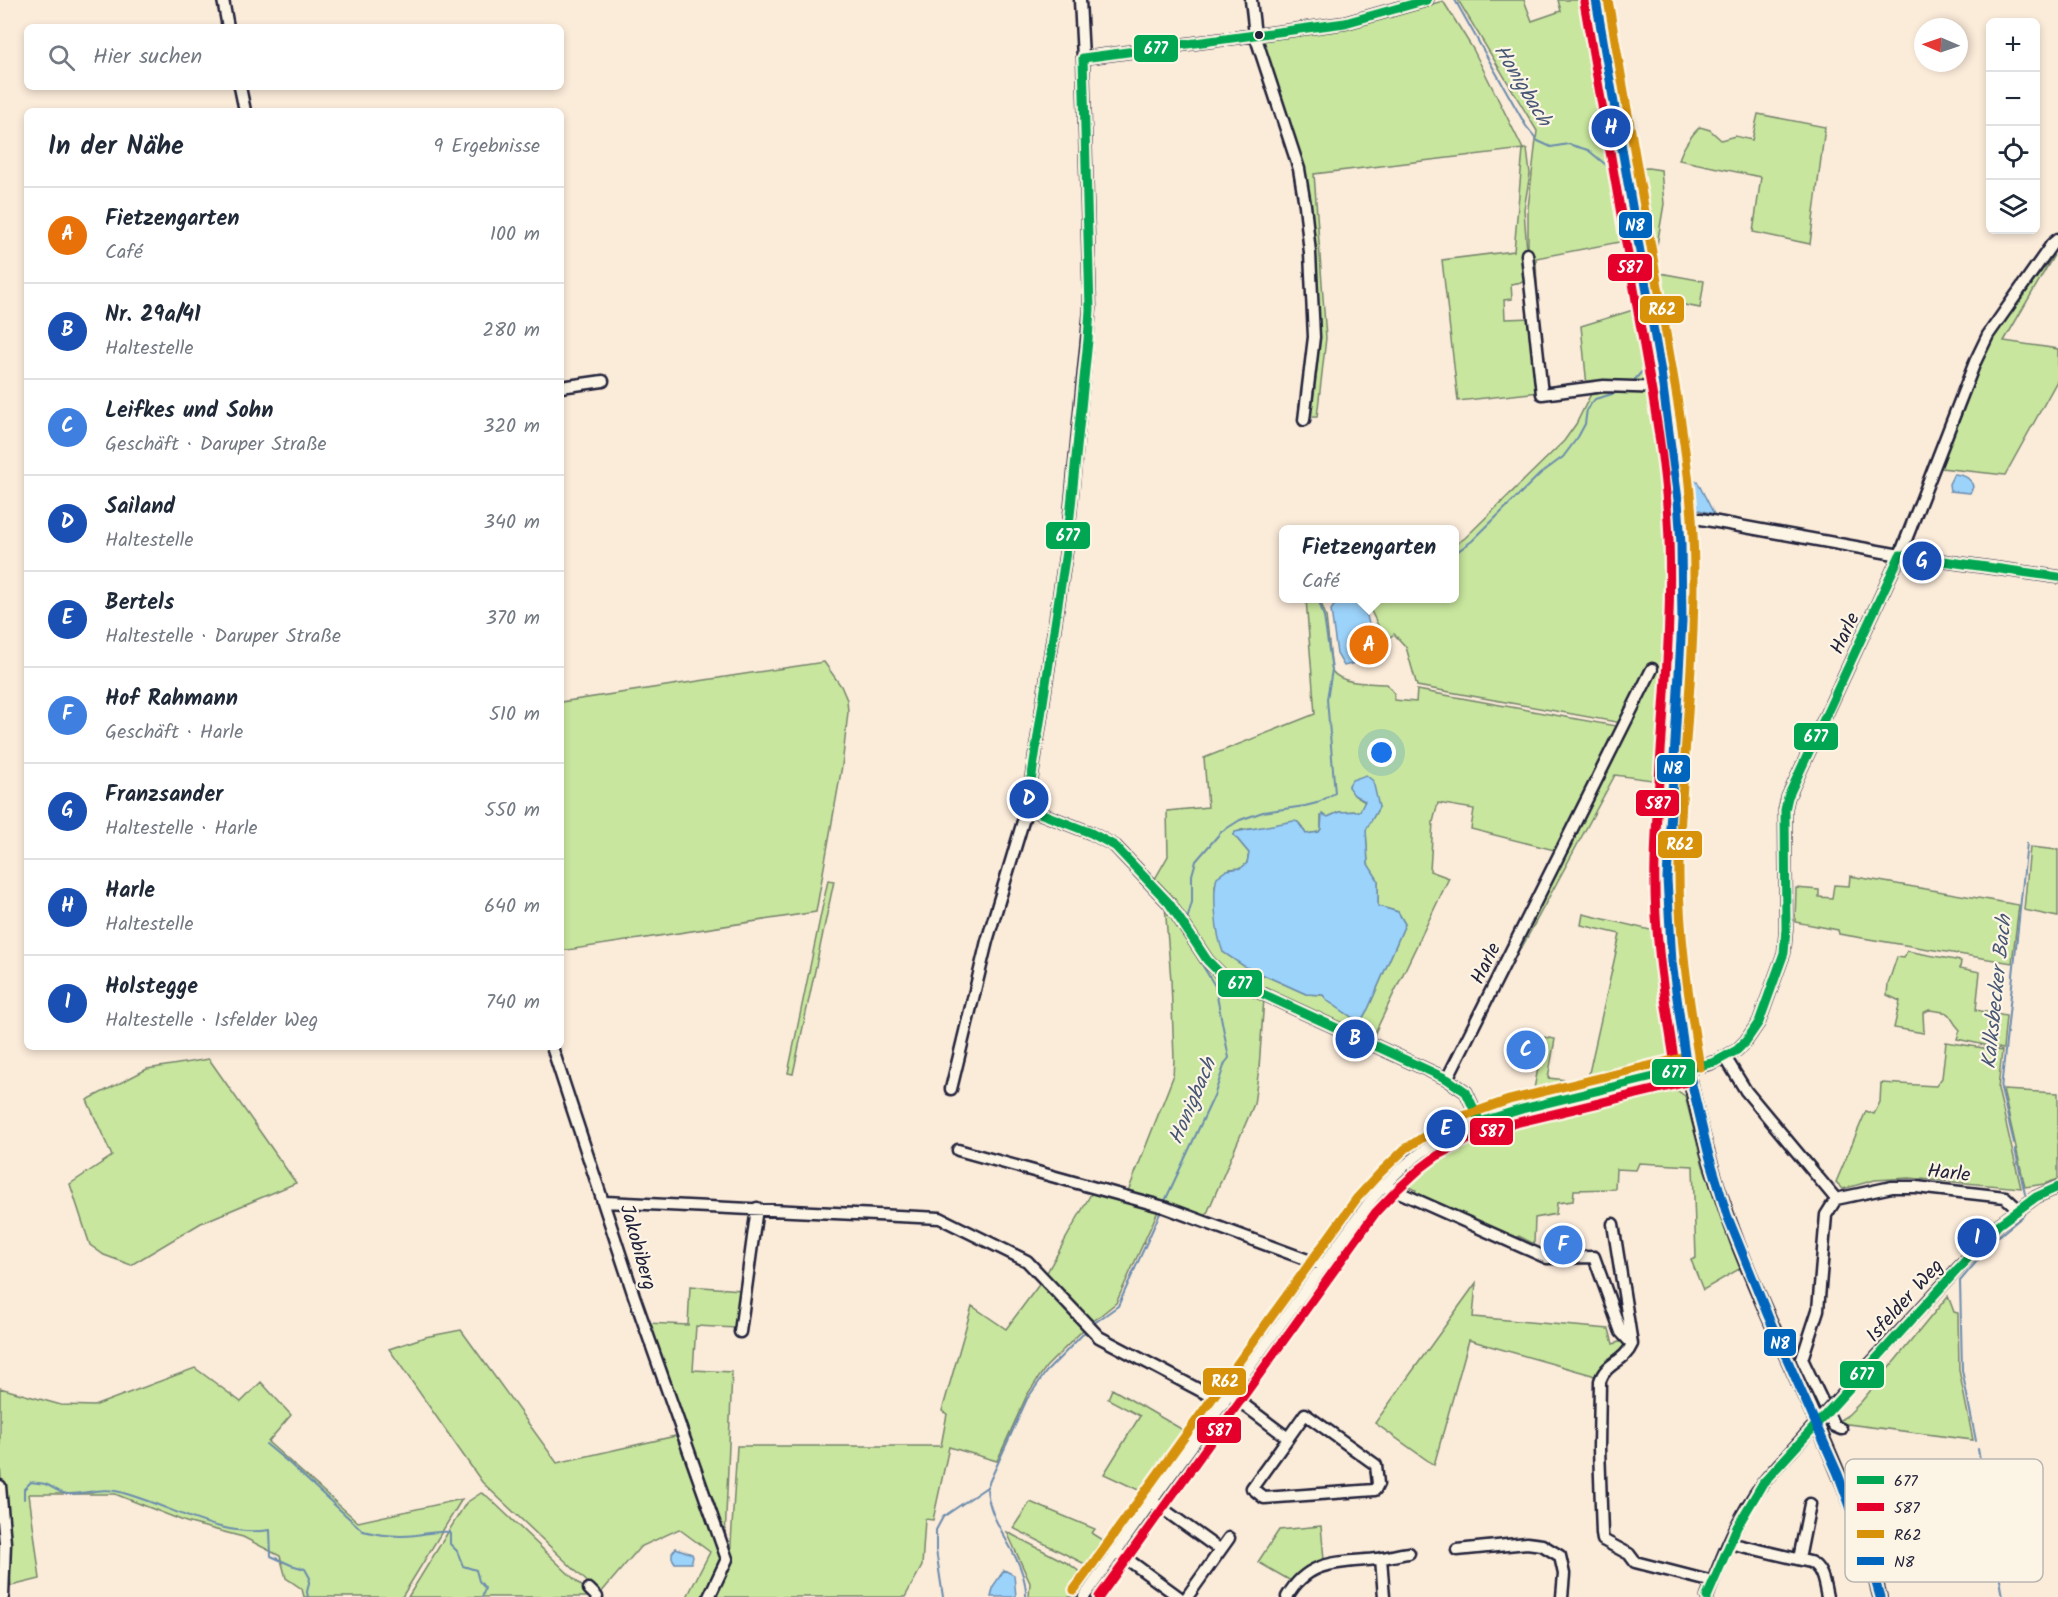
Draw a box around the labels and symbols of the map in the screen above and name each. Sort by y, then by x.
north arrow [1914,18,1968,72]
unlabelled marker [1253,29,1265,41]
line badge: 677 [1133,34,1179,63]
text: 677 [1144,37,1168,62]
water label: Honigbach [1484,38,1560,135]
pin: H [1592,106,1630,150]
line badge: N8 [1618,211,1653,239]
text: N8 [1625,214,1645,239]
line badge: 587 [1607,253,1653,282]
text: 587 [1616,256,1643,281]
line badge: R62 [1639,295,1685,324]
text: R62 [1648,298,1676,323]
line badge: 677 [1045,521,1091,550]
text: 677 [1056,524,1080,549]
pin: G [1902,538,1942,584]
street label: Harle [1822,607,1869,660]
pin: A [1350,622,1388,668]
line badge: 677 [1793,722,1839,751]
text: 677 [1804,725,1828,750]
your location [1367,738,1396,767]
line badge: N8 [1656,754,1691,783]
text: N8 [1663,757,1683,782]
pin: D [1010,776,1048,822]
line badge: 587 [1635,789,1680,817]
text: 587 [1644,792,1671,817]
line badge: R62 [1657,830,1703,859]
text: R62 [1666,833,1694,858]
water label: Kalksbecker Bach [1973,912,2022,1071]
street label: Harle [1463,937,1511,990]
line badge: 677 [1217,969,1263,998]
text: 677 [1228,972,1252,997]
pin: B [1336,1016,1374,1062]
pin: C [1506,1028,1546,1072]
water label: Honigbach [1160,1052,1227,1150]
line badge: 677 [1651,1058,1696,1086]
text: 677 [1662,1061,1686,1086]
pin: E [1426,1106,1466,1152]
line badge: 587 [1469,1117,1514,1146]
text: 587 [1478,1120,1505,1145]
street label: Harle [1926,1156,1972,1192]
street label: Jakobiberg [610,1201,665,1294]
pin: I [1958,1216,1996,1260]
pin: F [1544,1222,1582,1268]
street label: Isfelder Weg [1859,1252,1952,1351]
line badge: N8 [1763,1328,1797,1357]
text: N8 [1770,1332,1790,1357]
line badge: 677 [1839,1360,1885,1389]
text: 677 [1850,1363,1874,1388]
line badge: R62 [1202,1367,1247,1396]
text: R62 [1211,1370,1239,1395]
line badge: 587 [1196,1416,1242,1444]
text: 587 [1205,1419,1232,1444]
legend [1845,1459,2043,1582]
text: 677 [1894,1469,1918,1494]
text: 587 [1894,1496,1920,1521]
text: R62 [1894,1523,1922,1548]
text: N8 [1894,1550,1915,1575]

